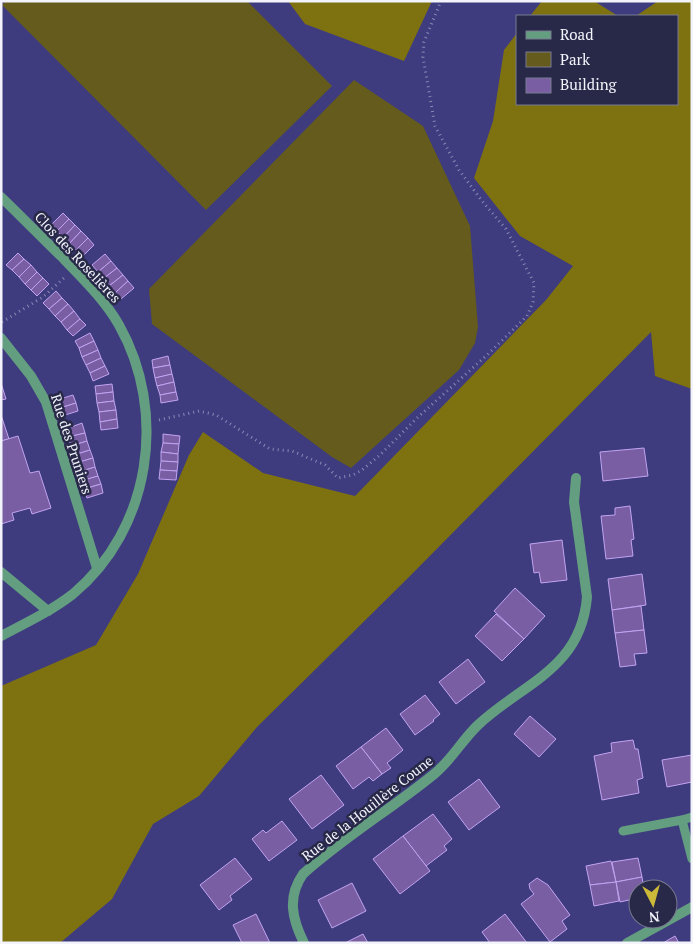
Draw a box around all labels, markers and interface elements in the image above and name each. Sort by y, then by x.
legend [516,15,678,105]
text: Road [560,24,593,44]
text: Park [560,49,590,69]
text: Building [560,74,618,94]
street label: Clos des Roselières [31,207,125,307]
street label: Rue des Pruniers [47,391,97,497]
street label: Rue de la Houillère Coune [297,751,437,865]
north arrow [628,879,678,929]
text: N [648,907,661,927]

